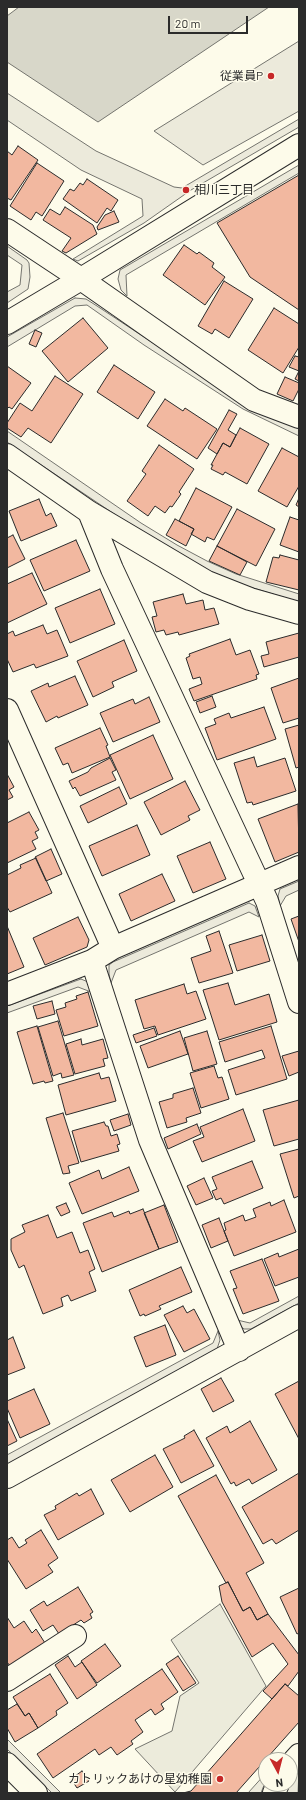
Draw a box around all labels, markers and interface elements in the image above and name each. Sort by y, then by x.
scale bar [170,8,250,34]
text: 20 m [175,16,201,30]
place label: 従業員P [220,69,263,83]
marker: 従業員P [266,71,276,81]
place label: 相川三丁目 [194,183,254,197]
marker: 相川三丁目 [181,185,191,195]
north arrow [258,1752,298,1792]
place label: カトリックあけの星幼稚園 [68,1772,212,1786]
marker: カトリックあけの星幼稚園 [215,1774,225,1784]
text: N [275,1777,284,1790]

